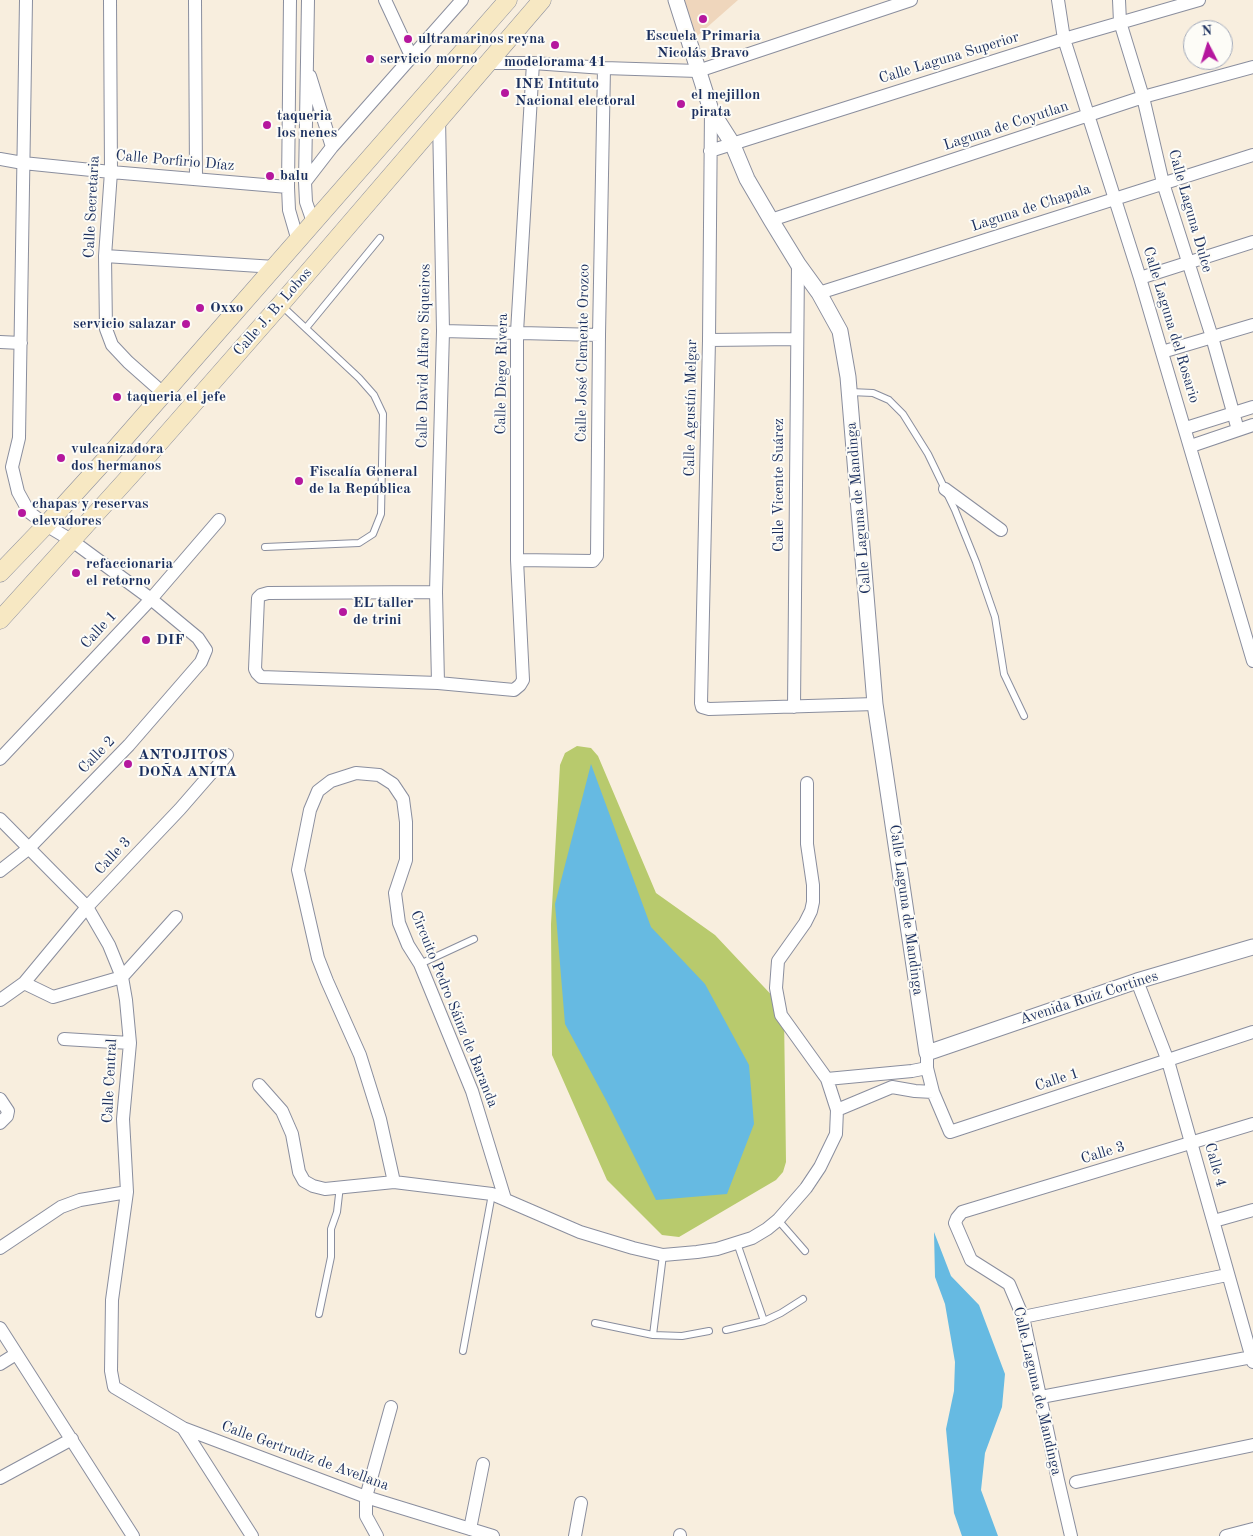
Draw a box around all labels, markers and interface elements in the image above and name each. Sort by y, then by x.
marker: Escuela Primaria Nicolás Bravo [697,13,709,25]
north arrow [1183,20,1233,70]
text: N [1201,24,1213,38]
place label: Escuela Primaria Nicolás Bravo [645,27,761,62]
street label: Calle Laguna Superior [877,28,1021,88]
place label: ultramarinos reyna [418,30,545,48]
marker: ultramarinos reyna [402,33,414,45]
marker: modelorama 41 [549,39,561,51]
place label: servicio morno [380,50,478,68]
marker: servicio morno [364,53,376,65]
place label: modelorama 41 [504,53,606,71]
place label: INE Intituto Nacional electoral [515,75,635,110]
place label: el mejillon pirata [691,86,760,121]
marker: INE Intituto Nacional electoral [499,87,511,99]
street label: Laguna de Coyutlan [941,97,1071,155]
marker: el mejillon pirata [675,98,687,110]
place label: taqueria los nenes [277,107,337,142]
marker: taqueria los nenes [261,119,273,131]
street label: Calle Porfirio Díaz [115,147,235,175]
street label: Calle Laguna Dulce [1164,147,1216,275]
street label: Calle Secretaria [80,155,104,259]
place label: balu [280,167,308,185]
marker: balu [264,170,276,182]
street label: Laguna de Chapala [969,180,1093,236]
street label: Calle Laguna del Rosario [1139,245,1203,405]
street label: Calle David Alfaro Siqueiros [413,263,435,449]
street label: Calle José Clemente Orozco [572,263,594,443]
street label: Calle J. B. Lobos [230,264,316,360]
place label: Oxxo [210,299,243,317]
marker: Oxxo [194,302,206,314]
street label: Calle Diego Rivera [492,313,512,435]
place label: servicio salazar [73,315,176,333]
marker: servicio salazar [180,318,192,330]
street label: Calle Agustín Melgar [681,339,701,477]
place label: taqueria el jefe [127,388,226,406]
marker: taqueria el jefe [111,391,123,403]
street label: Calle Vicente Suárez [770,418,788,552]
street label: Calle Laguna de Mandinga [843,421,875,595]
place label: vulcanizadora dos hermanos [71,440,164,475]
marker: vulcanizadora dos hermanos [55,452,67,464]
place label: Fiscalía General de la República [309,463,418,498]
marker: Fiscalía General de la República [293,475,305,487]
place label: chapas y reservas elevadores [32,495,149,530]
marker: chapas y reservas elevadores [16,507,28,519]
place label: refaccionaria el retorno [86,555,173,590]
marker: refaccionaria el retorno [70,567,82,579]
place label: EL taller de trini [353,594,414,629]
marker: EL taller de trini [337,606,349,618]
street label: Calle 1 [77,607,121,653]
place label: DIF [156,631,184,649]
marker: DIF [140,634,152,646]
street label: Calle 2 [75,732,119,778]
place label: ANTOJITOS DOÑA ANITA [138,746,237,781]
marker: ANTOJITOS DOÑA ANITA [122,758,134,770]
street label: Calle Laguna de Mandinga [885,823,927,997]
street label: Calle 3 [91,833,135,879]
street label: Circuito Pedro Sáinz de Baranda [406,908,502,1110]
street label: Avenida Ruiz Cortines [1018,967,1160,1029]
street label: Calle Central [99,1038,121,1124]
street label: Calle 1 [1033,1064,1081,1096]
street label: Calle 3 [1079,1138,1127,1168]
street label: Calle 4 [1200,1141,1230,1189]
street label: Calle Laguna de Mandinga [1009,1305,1065,1477]
street label: Calle Gertrudiz de Avellana [219,1417,391,1495]

